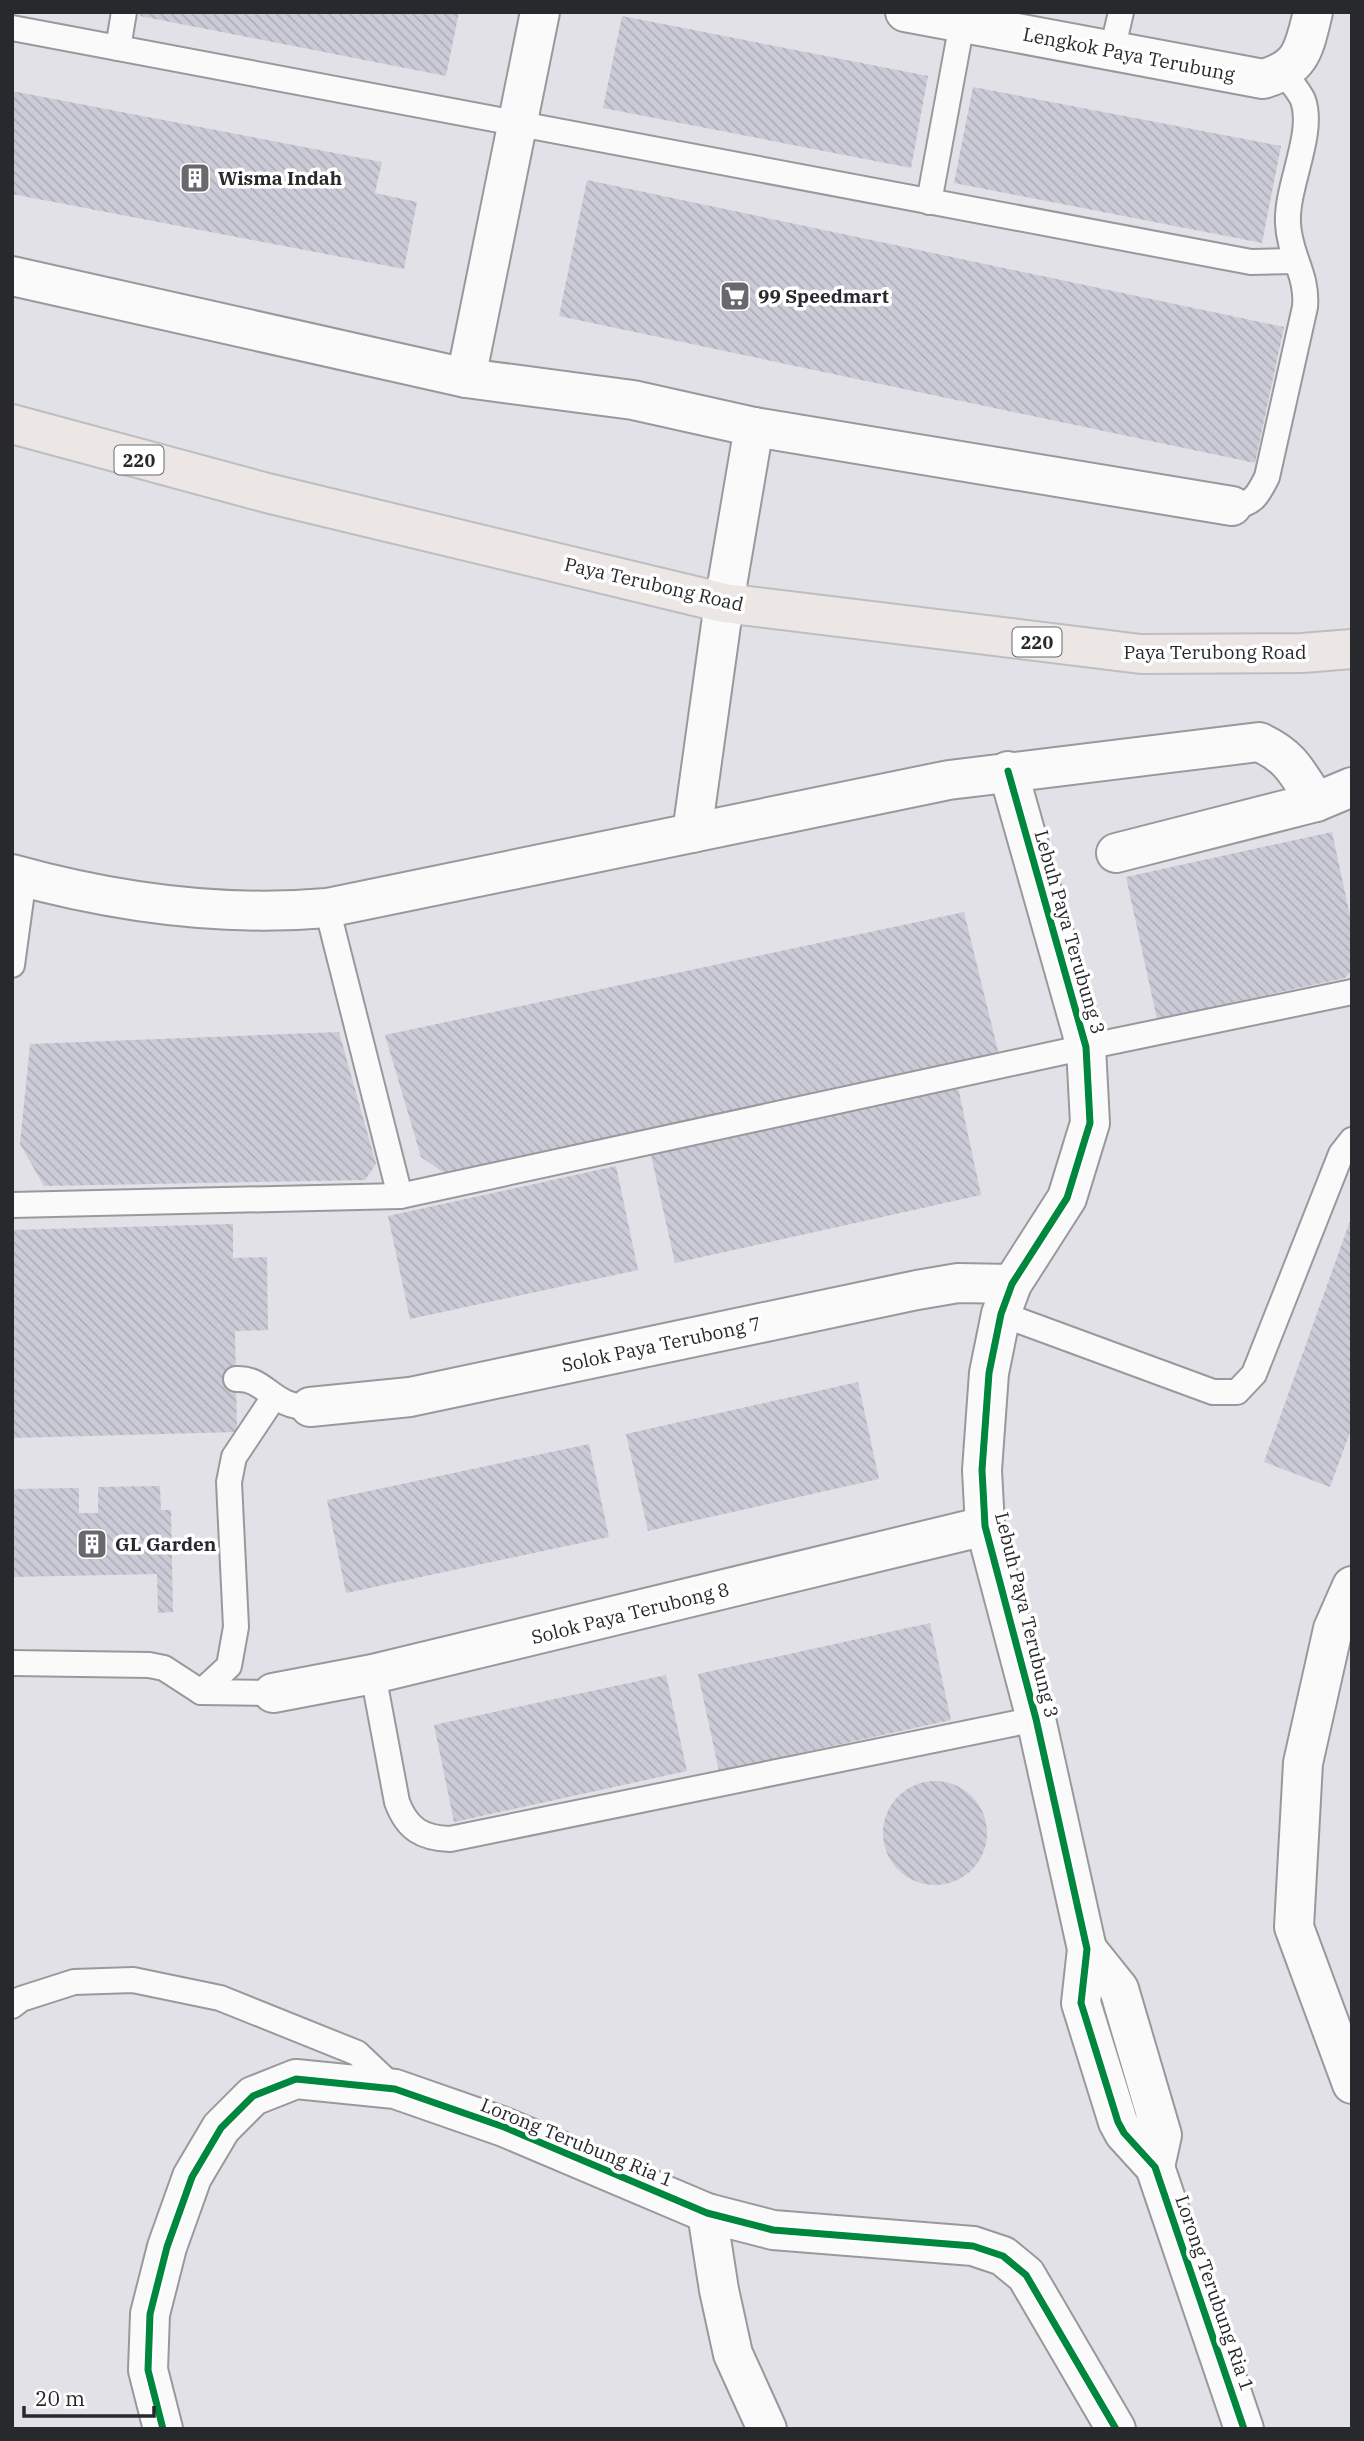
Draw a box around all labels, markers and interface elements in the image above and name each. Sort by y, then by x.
street label: Lengkok Paya Terubung [1021,22,1238,86]
building icon: Wisma Indah [178,161,212,195]
place label: Wisma Indah [218,166,342,190]
supermarket icon: 99 Speedmart [718,279,752,313]
place label: 99 Speedmart [758,284,889,308]
road number: 220 [114,446,164,474]
street label: Paya Terubong Road [562,552,746,616]
road number: 220 [1012,628,1062,656]
street label: Paya Terubong Road [1123,640,1307,664]
street label: Lebuh Paya Terubung 3 [1029,827,1111,1037]
street label: Solok Paya Terubong 7 [559,1311,763,1377]
street label: Lebuh Paya Terubung 3 [990,1510,1064,1720]
building icon: GL Garden [75,1527,109,1561]
place label: GL Garden [115,1532,217,1556]
street label: Solok Paya Terubong 8 [529,1577,731,1649]
street label: Lorong Terubung Ria 1 [477,2092,677,2192]
street label: Lorong Terubung Ria 1 [1170,2192,1260,2394]
scale bar [24,2374,154,2418]
text: 20 m [35,2384,85,2412]

